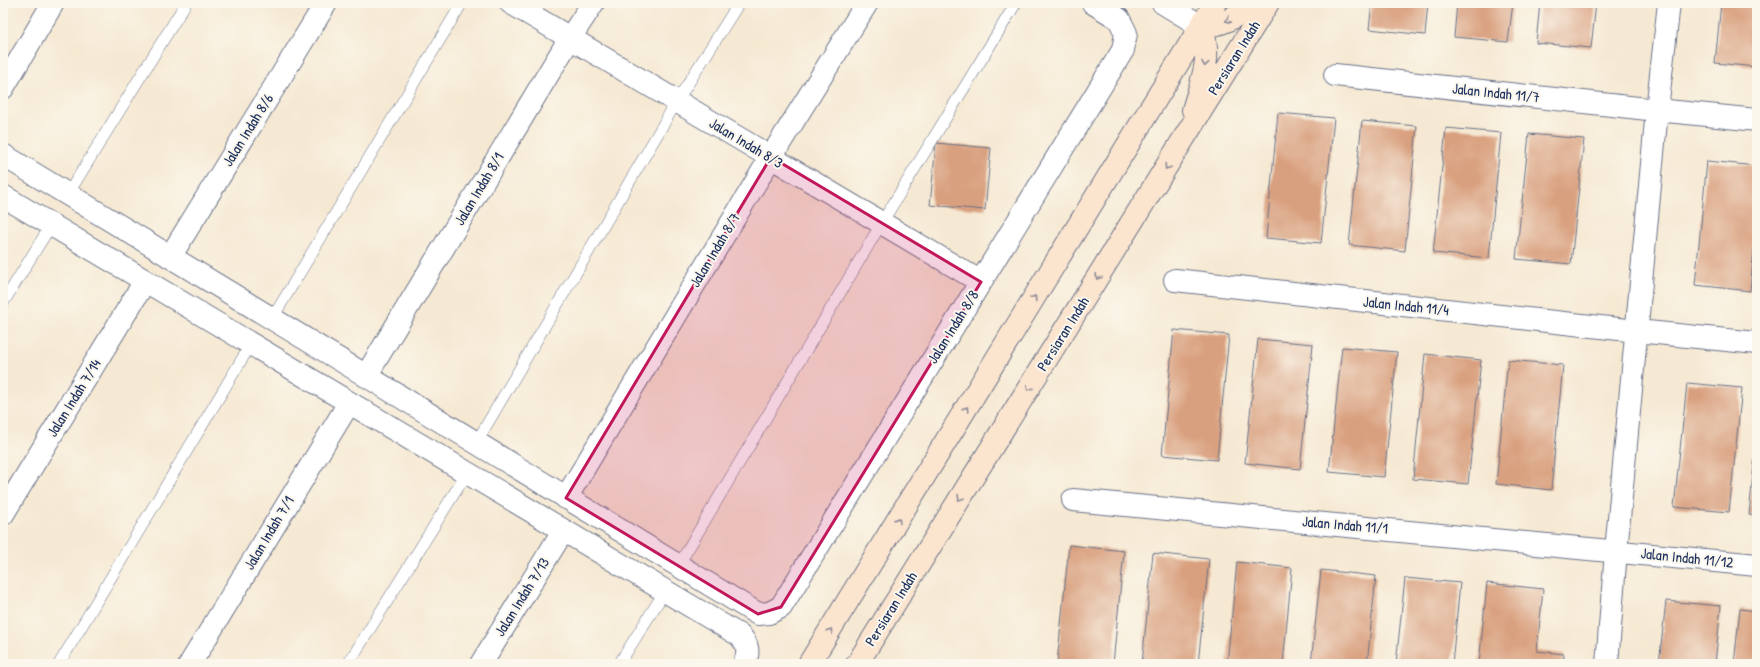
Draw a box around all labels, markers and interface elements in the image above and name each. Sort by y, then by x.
one-way arrow [1225,15,1233,23]
street label: Persiaran Indah [1202,16,1265,99]
one-way arrow [1202,61,1210,67]
street label: Jalan Indah 11/7 [1451,77,1541,108]
street label: Jalan Indah 8/6 [217,89,278,170]
street label: Jalan Indah 8/3 [705,112,787,173]
street label: Jalan Indah 8/1 [449,148,509,229]
one-way arrow [1164,163,1171,170]
street label: Jalan Indah 8/7 [684,209,745,291]
one-way arrow [1095,273,1103,280]
street label: Jalan Indah 8/8 [922,286,983,367]
street label: Jalan Indah 11/4 [1362,291,1450,320]
street label: Persiaran Indah [1031,292,1094,375]
one-way arrow [1029,296,1036,303]
street label: Jalan Indah 7/14 [41,354,106,441]
one-way arrow [1026,384,1034,391]
one-way arrow [961,406,968,413]
street label: Jalan Indah 7/1 [238,492,299,574]
one-way arrow [958,494,965,501]
street label: Jalan Indah 11/1 [1301,510,1389,539]
one-way arrow [893,517,900,524]
street label: Jalan Indah 11/12 [1640,542,1734,573]
street label: Jalan Indah 7/13 [489,553,554,640]
street label: Persiaran Indah [859,567,922,650]
one-way arrow [825,628,832,635]

